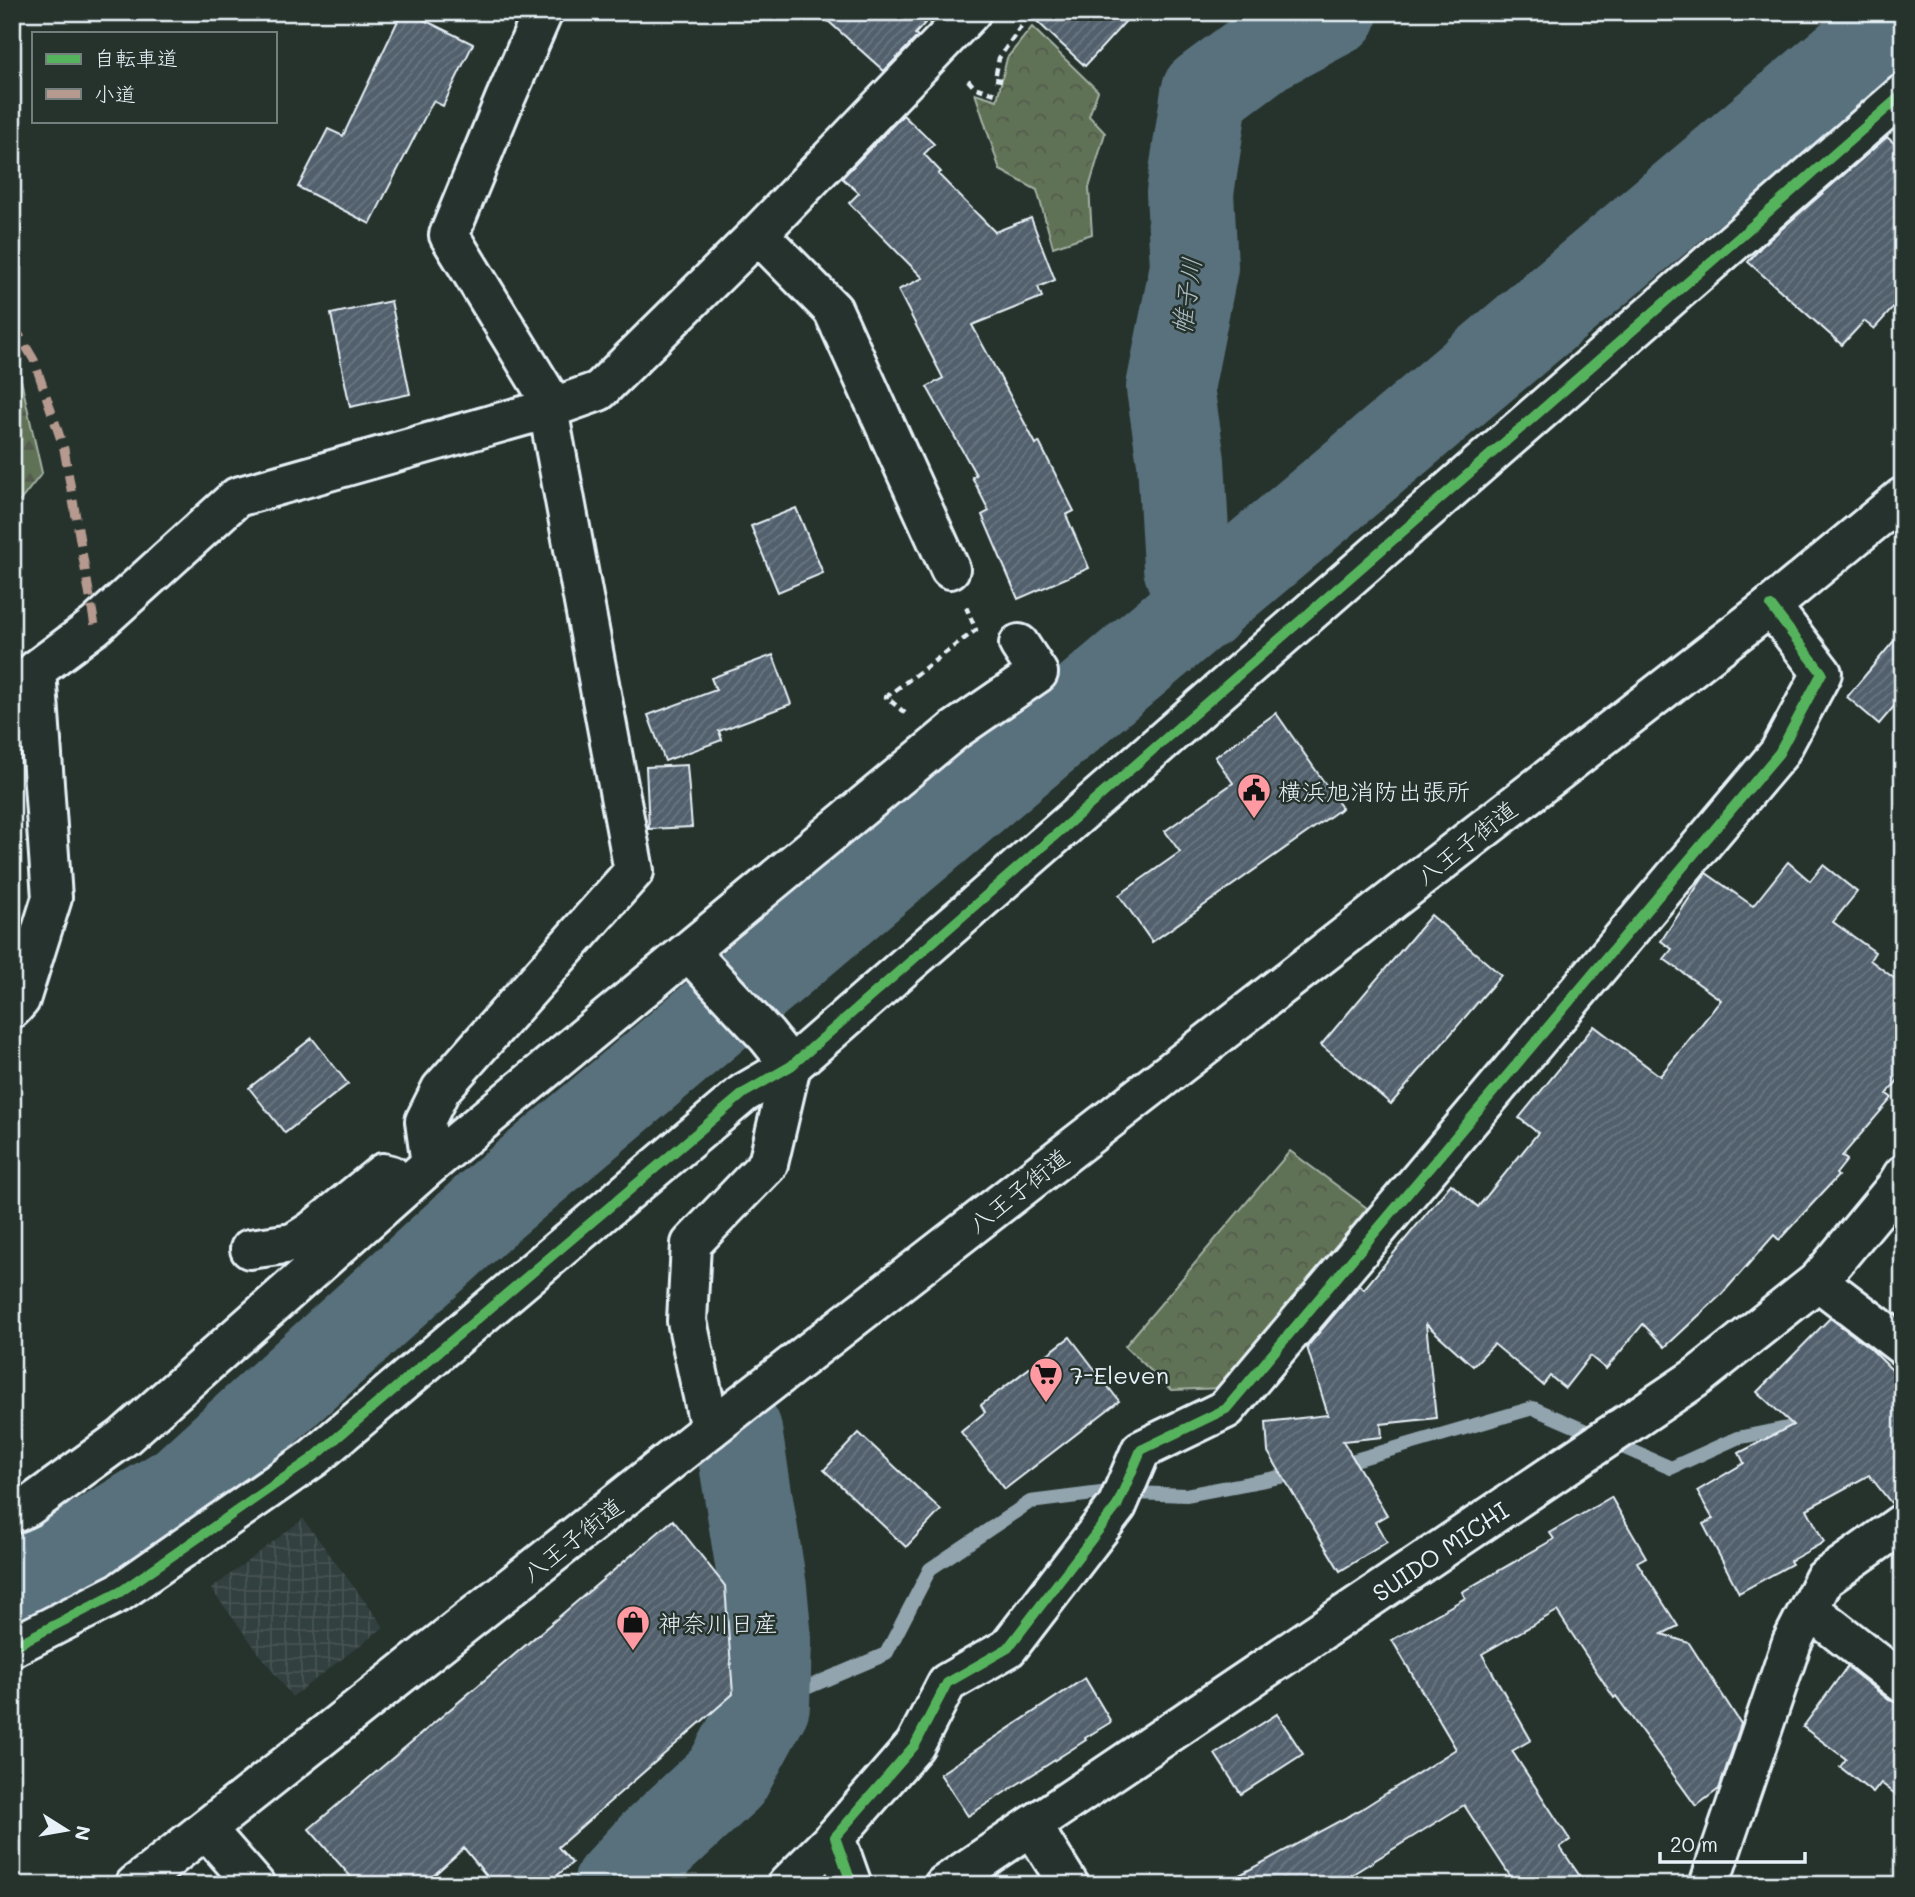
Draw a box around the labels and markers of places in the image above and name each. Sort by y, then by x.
public building icon: 横浜旭消防出張所 [1235,771,1273,820]
place label: 横浜旭消防出張所 [1278,775,1470,806]
supermarket icon: 7-Eleven [1027,1355,1065,1404]
place label: 7-Eleven [1070,1359,1169,1390]
shop icon: 神奈川日産 [614,1603,652,1652]
place label: 神奈川日産 [658,1607,778,1638]

